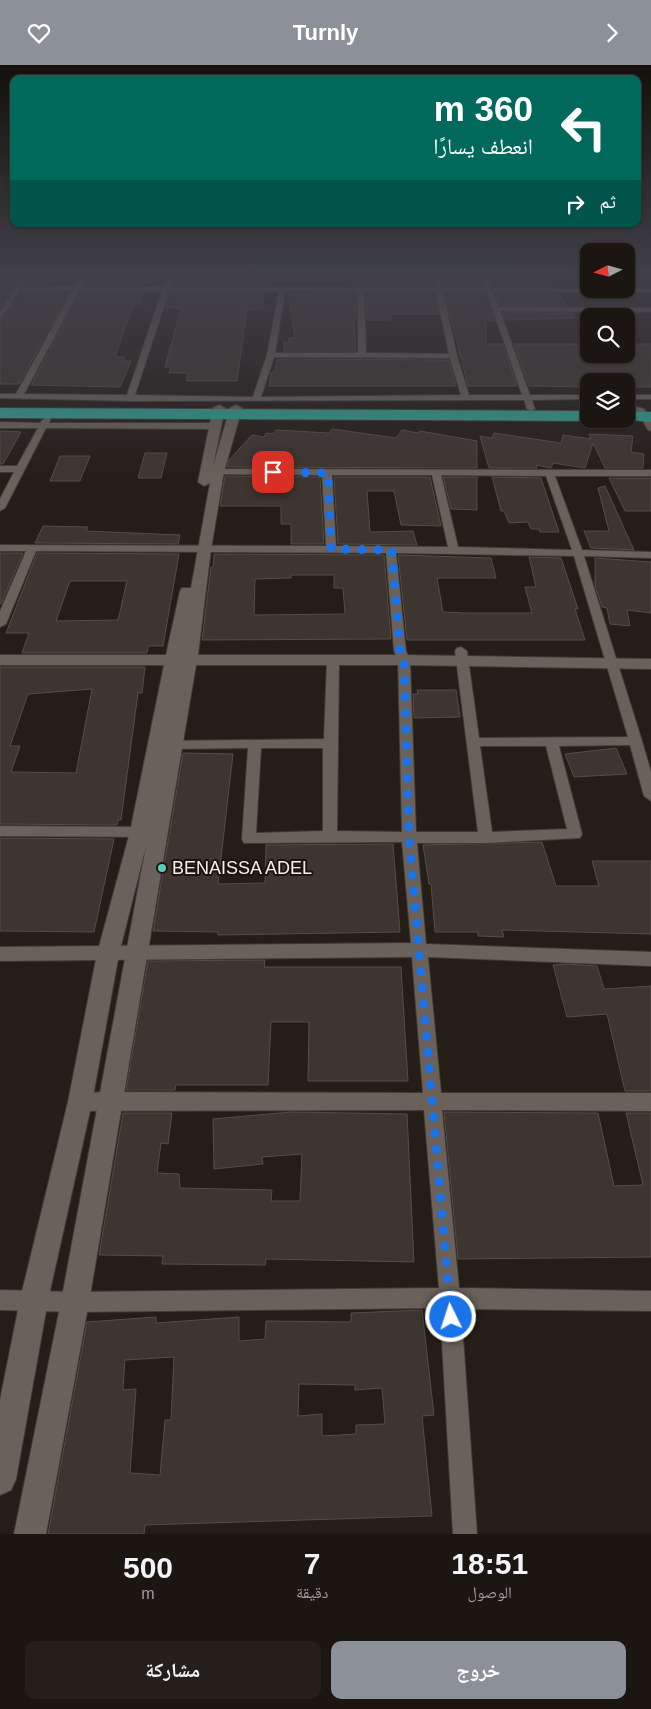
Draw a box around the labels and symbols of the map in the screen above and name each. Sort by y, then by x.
north arrow [580,243,635,297]
pin [252,451,294,493]
place label: BENAISSA ADEL [172,858,312,878]
marker: BENAISSA ADEL [156,862,168,874]
position arrow [424,1290,476,1342]

